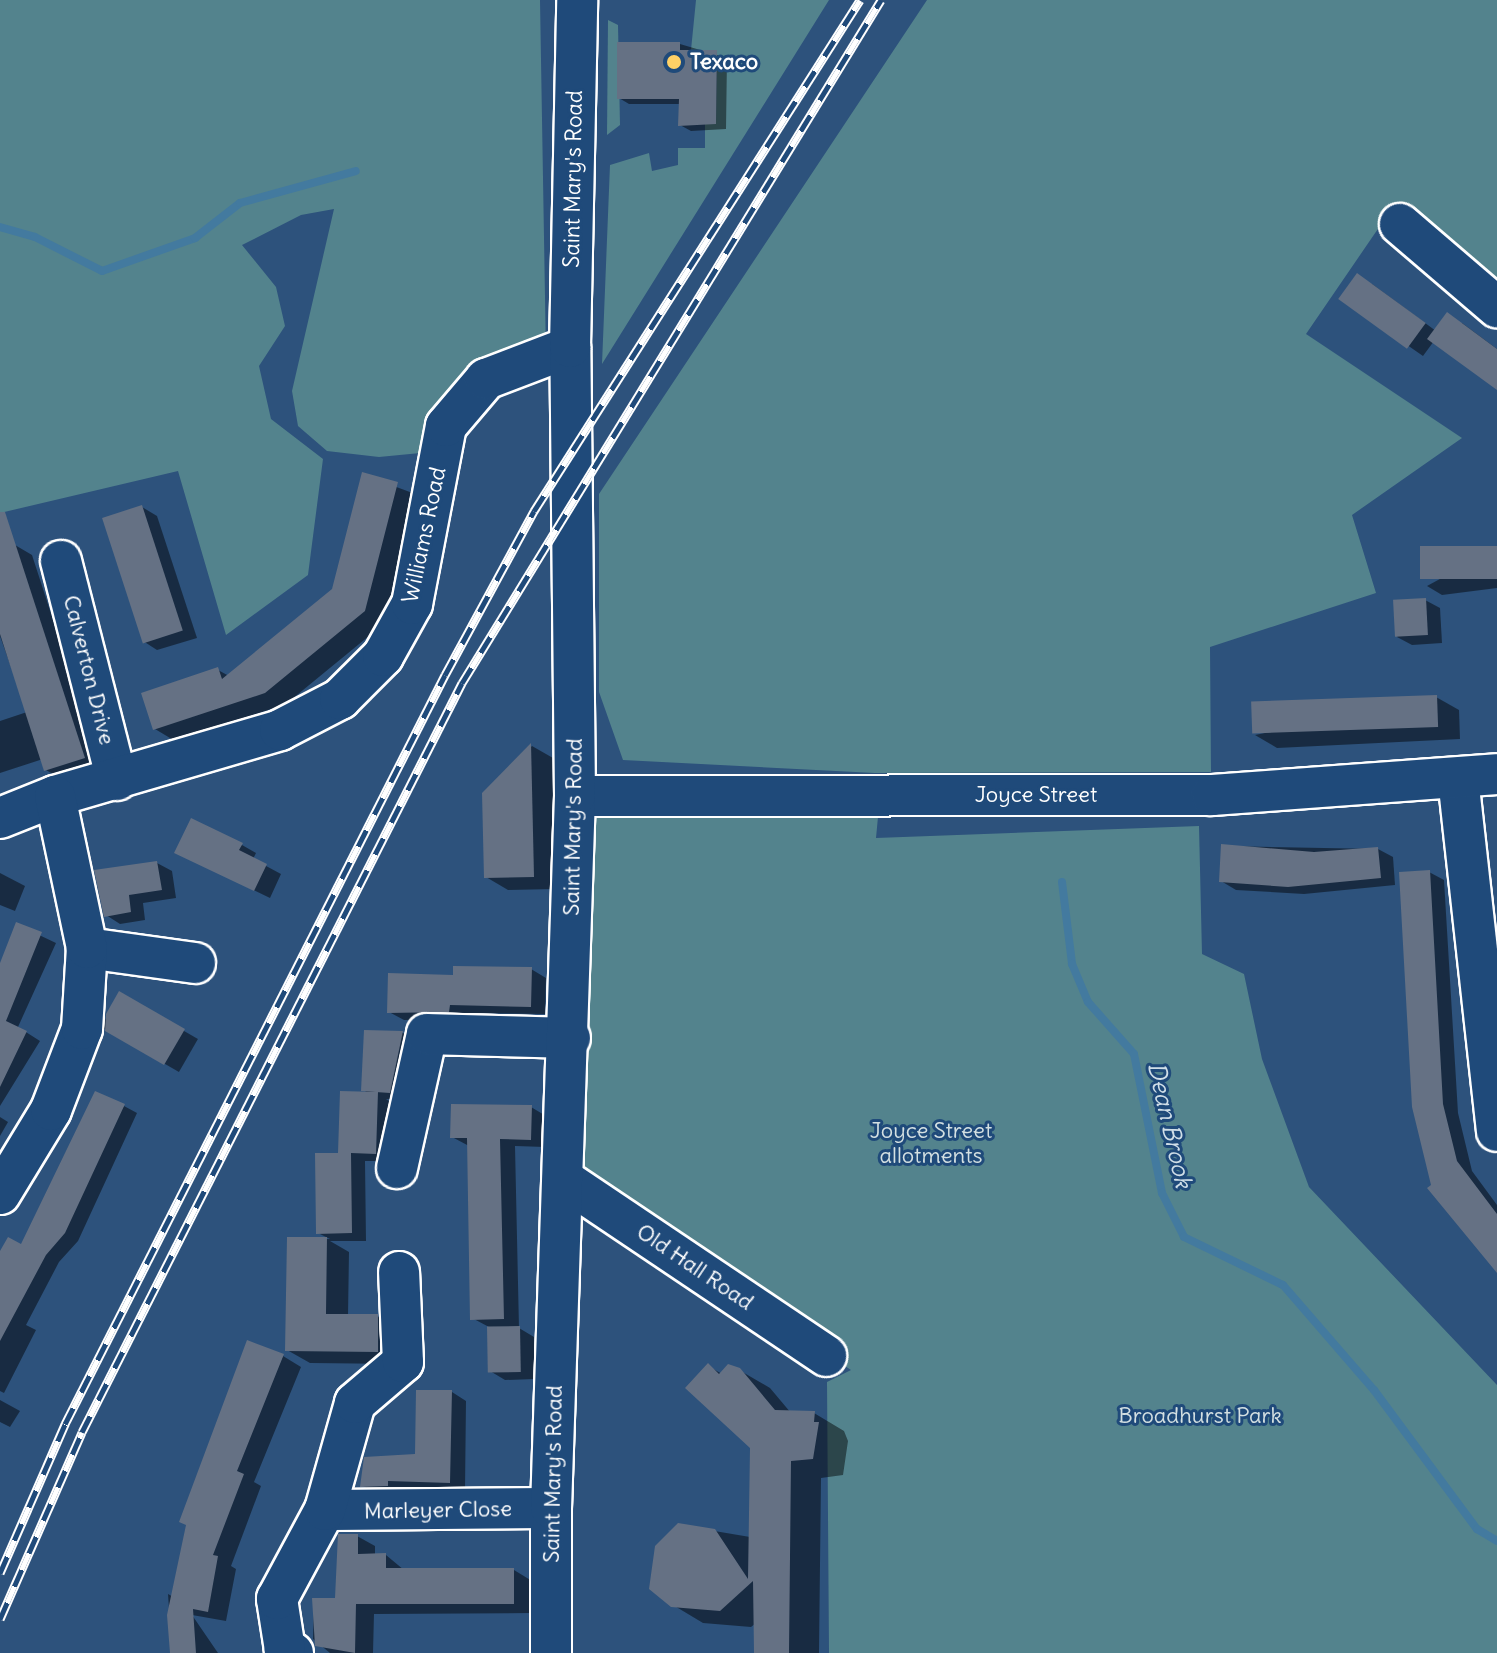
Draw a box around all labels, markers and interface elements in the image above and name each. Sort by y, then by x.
place label: Texaco [690,49,758,75]
marker: Texaco [665,53,683,71]
street label: Saint Mary's Road [558,90,588,268]
street label: Williams Road [397,465,451,605]
street label: Calverton Drive [58,593,120,747]
street label: Saint Mary's Road [558,738,588,916]
street label: Joyce Street [975,782,1097,808]
water label: Dean Brook [1142,1060,1198,1190]
park label: Joyce Street allotments [870,1117,992,1168]
street label: Old Hall Road [632,1218,758,1316]
street label: Saint Mary's Road [538,1385,568,1563]
park label: Broadhurst Park [1118,1403,1282,1429]
street label: Marleyer Close [364,1496,512,1524]

